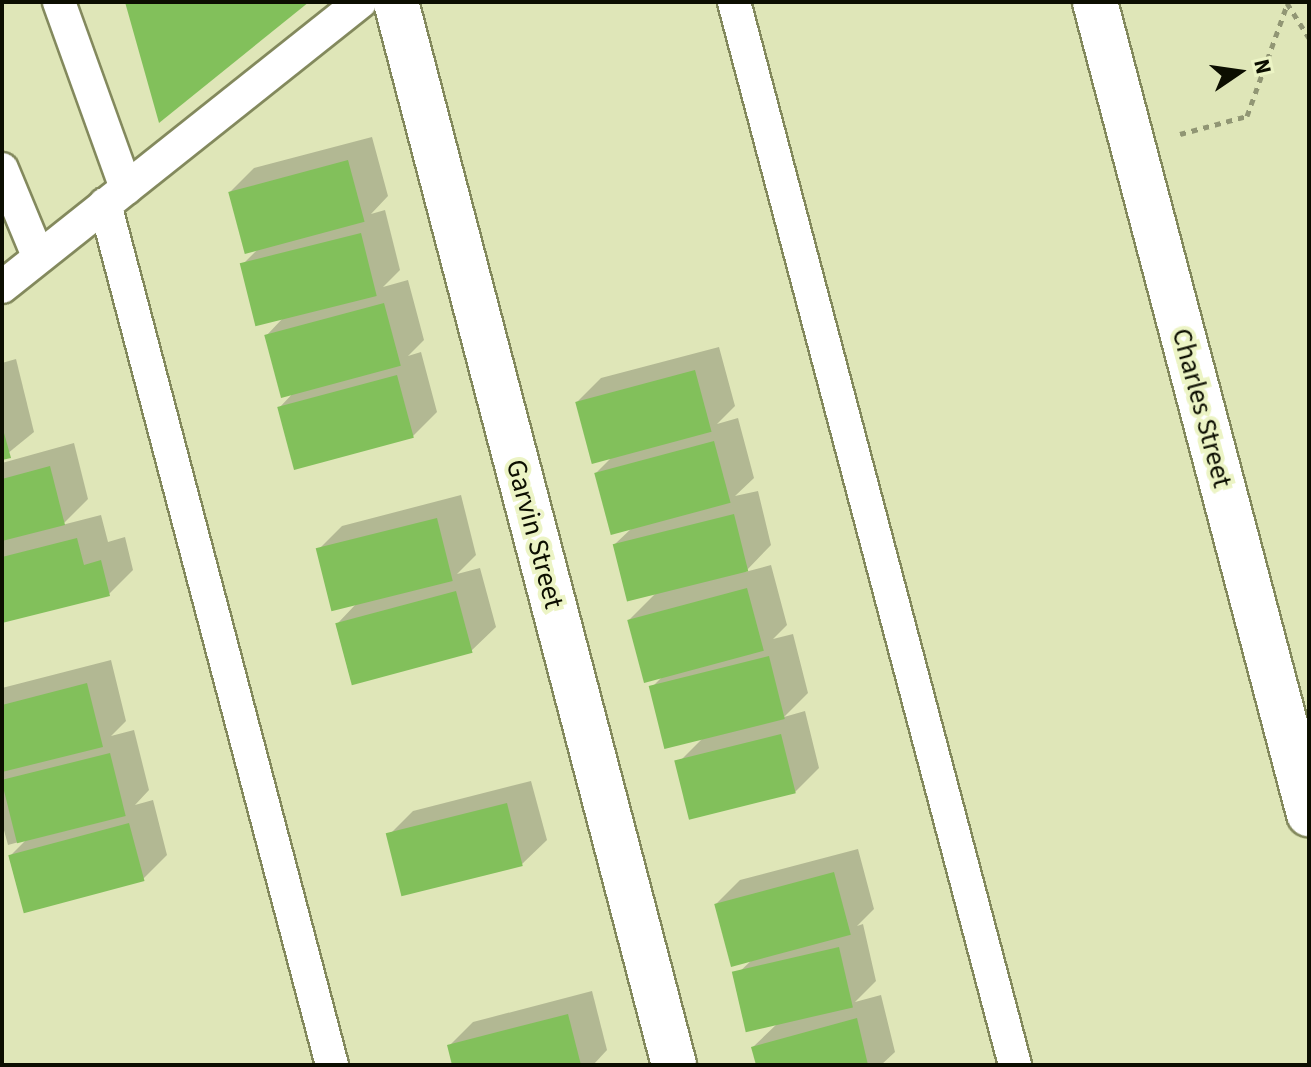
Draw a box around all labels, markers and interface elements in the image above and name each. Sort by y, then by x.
north arrow [1199,32,1279,112]
text: N [1245,56,1280,77]
street label: Charles Street [1165,325,1239,491]
street label: Garvin Street [499,456,571,612]

